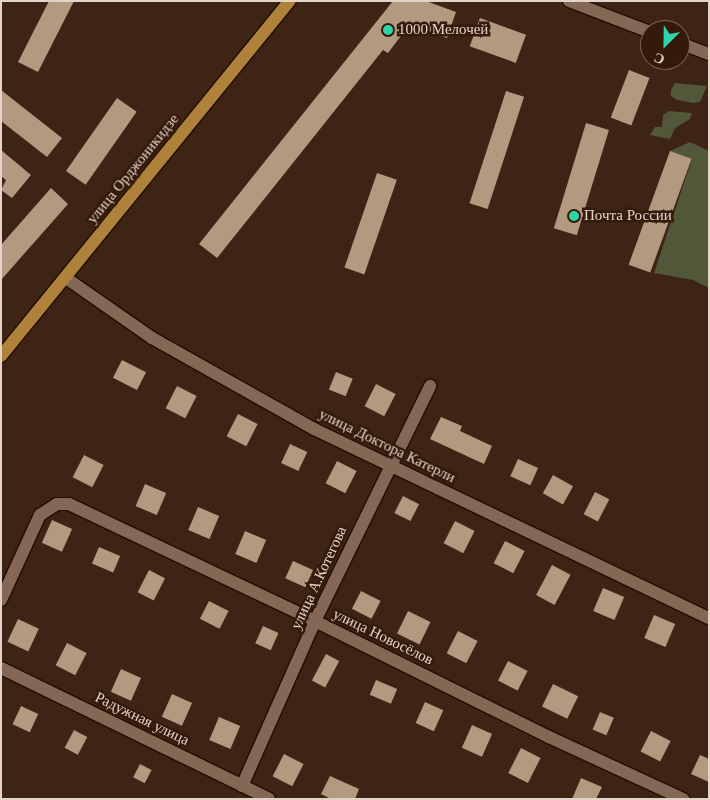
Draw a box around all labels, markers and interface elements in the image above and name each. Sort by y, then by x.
north arrow [640,20,690,70]
place label: 1000 Мелочей [398,21,488,39]
marker: 1000 Мелочей [382,24,394,36]
text: С [652,49,667,67]
street label: улица Орджоникидзе [83,111,183,227]
place label: Почта России [584,207,672,225]
marker: Почта России [568,210,580,222]
street label: улица Доктора Катерли [316,405,458,487]
street label: улица А.Котегова [287,523,351,633]
street label: улица Новосёлов [330,605,436,669]
street label: Радужная улица [92,688,192,750]

